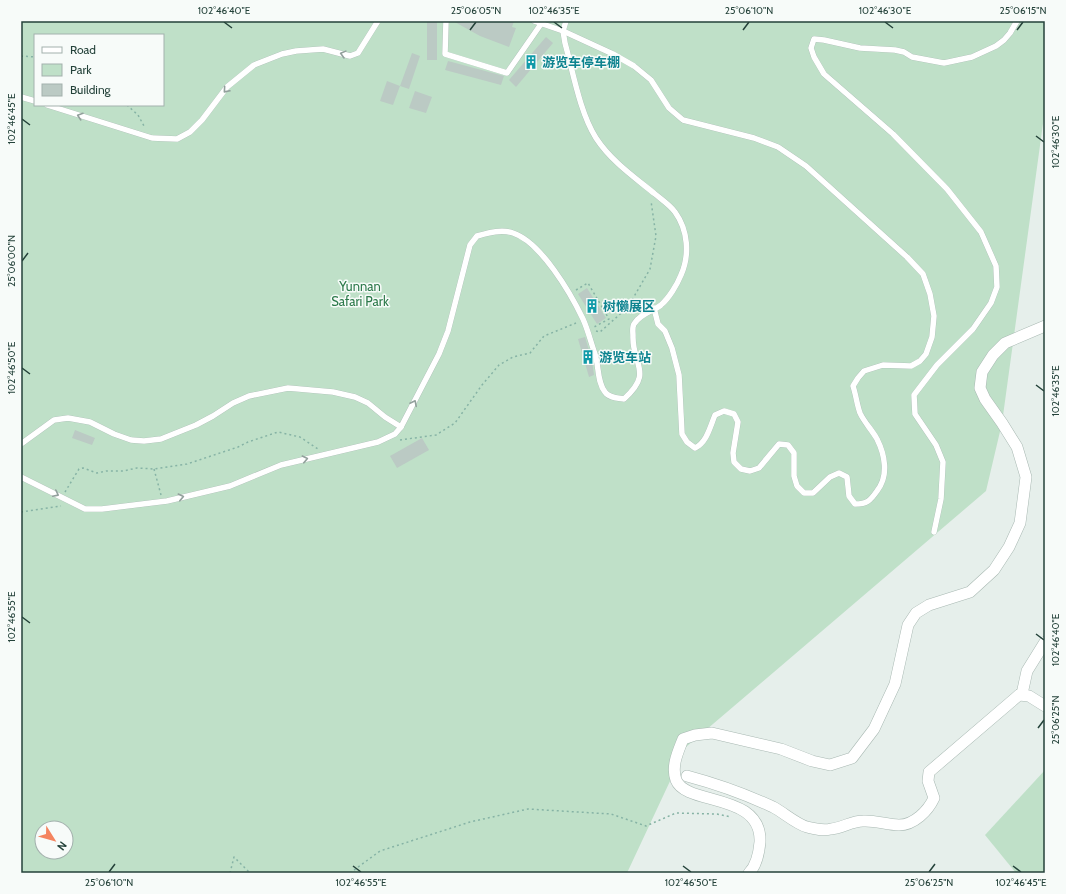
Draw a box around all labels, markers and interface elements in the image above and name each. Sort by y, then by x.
text: 102°46'40"E [198,4,251,17]
text: 25°06'05"N [451,4,501,17]
text: 102°46'35"E [529,4,580,17]
text: 25°06'10"N [725,4,773,17]
text: 102°46'30"E [859,4,912,17]
text: 25°06'15"N [1000,4,1046,17]
legend [34,34,164,106]
text: Road [70,42,96,57]
one-way arrow [340,50,347,59]
building icon: 游览车停车棚 [523,54,539,70]
place label: 游览车停车棚 [542,54,620,70]
text: Park [70,62,92,77]
text: Building [70,82,112,97]
one-way arrow [223,85,230,92]
text: 102°46'45"E [5,93,18,145]
one-way arrow [77,112,84,121]
text: 102°46'30"E [1049,115,1062,168]
text: 25°06'00"N [5,235,18,287]
park label: Yunnan Safari Park [331,278,389,309]
building icon: 树懒展区 [584,298,600,314]
place label: 树懒展区 [603,298,655,314]
text: 102°46'50"E [5,341,18,394]
building icon: 游览车站 [580,349,596,365]
place label: 游览车站 [599,349,651,365]
text: 102°46'35"E [1049,365,1062,416]
one-way arrow [409,400,416,407]
one-way arrow [302,456,308,464]
one-way arrow [52,489,59,497]
one-way arrow [178,494,184,502]
text: 102°46'55"E [5,591,18,642]
text: 102°46'40"E [1049,613,1062,666]
text: 25°06'25"N [1049,696,1062,744]
north arrow [34,820,74,860]
text: N [54,839,70,853]
text: 25°06'10"N [85,876,133,889]
text: 102°46'55"E [336,876,387,889]
text: 102°46'50"E [665,876,718,889]
text: 25°06'25"N [905,876,953,889]
text: 102°46'45"E [995,876,1047,889]

